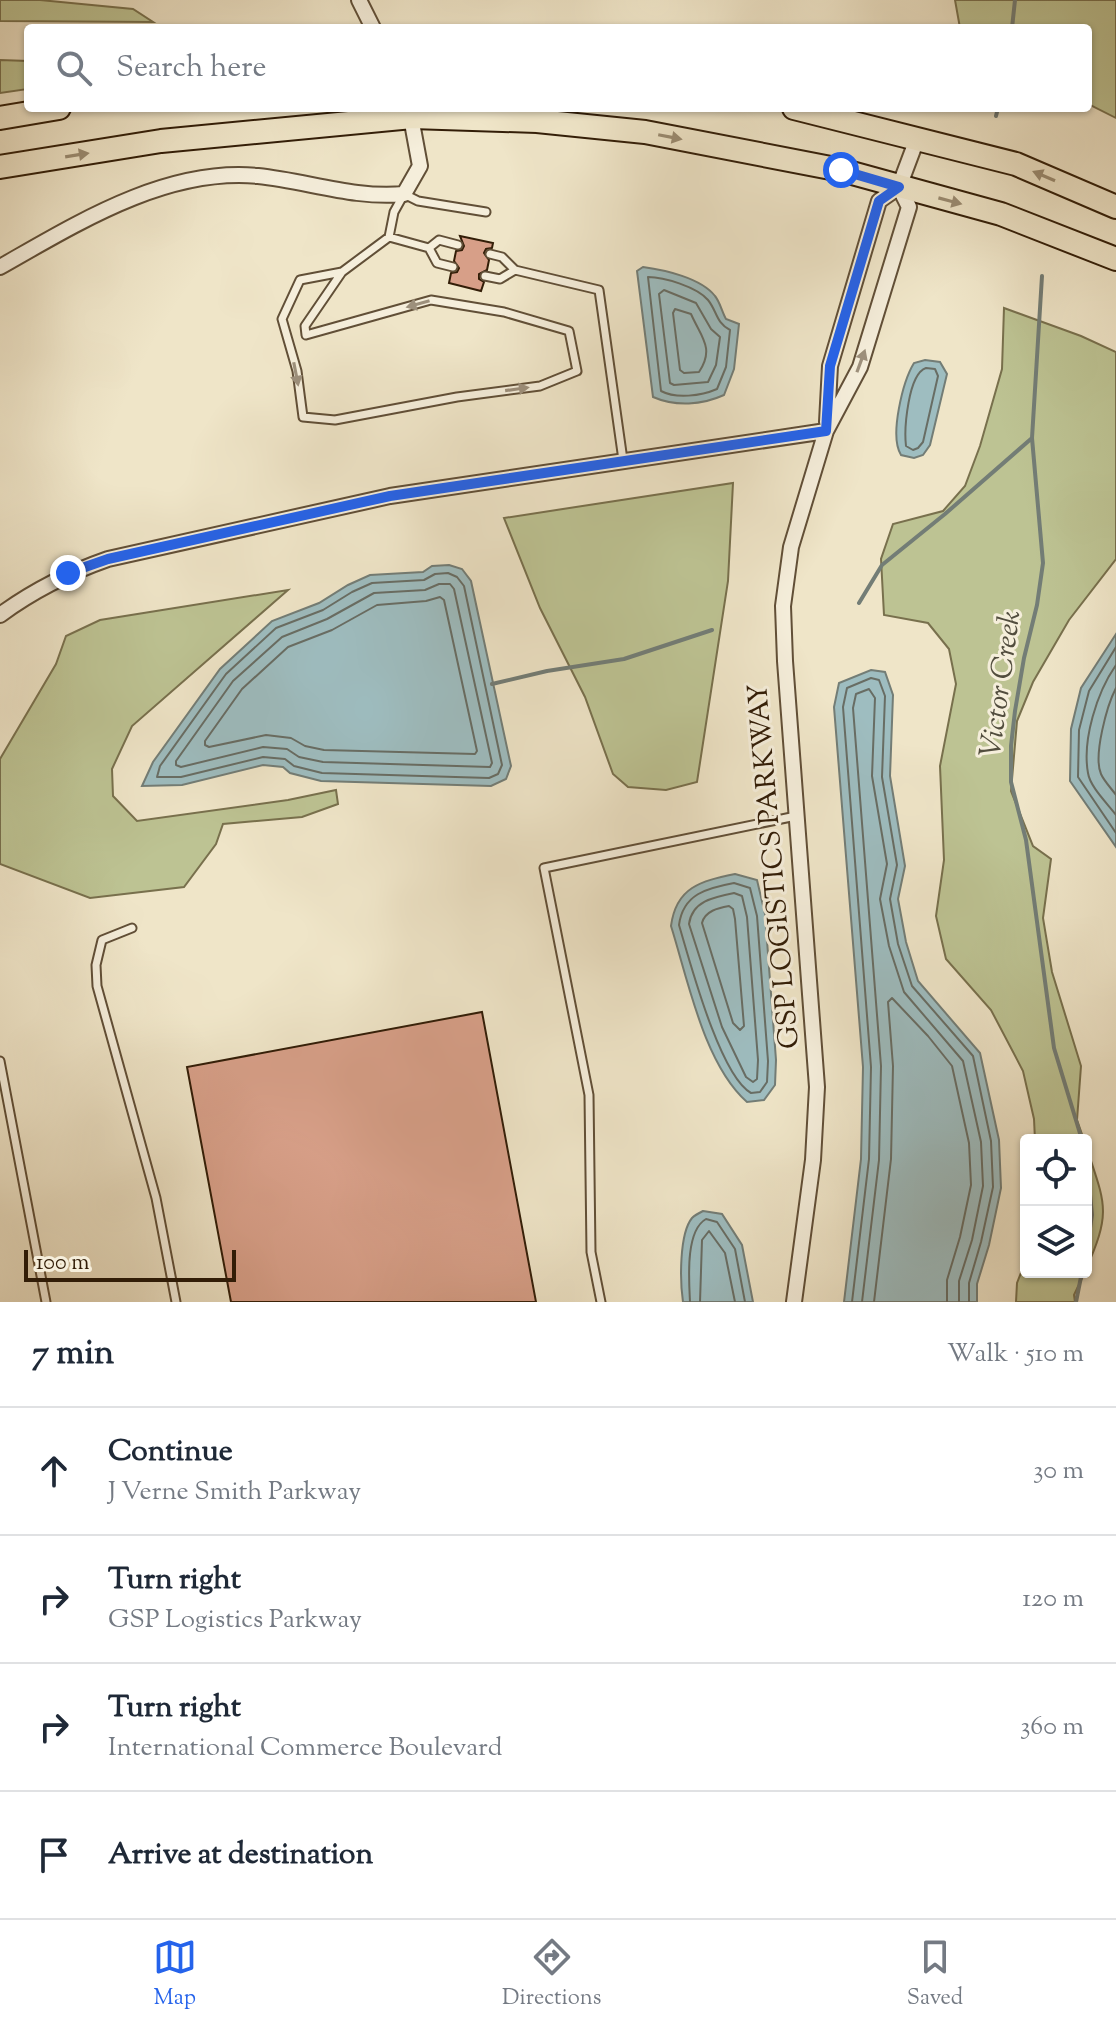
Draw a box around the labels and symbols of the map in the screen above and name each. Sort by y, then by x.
one-way arrow [657,131,682,143]
one-way arrow [65,148,90,160]
route start [823,152,859,188]
one-way arrow [1032,170,1056,183]
one-way arrow [938,195,963,207]
one-way arrow [405,298,430,310]
one-way arrow [855,349,868,373]
one-way arrow [290,362,303,387]
one-way arrow [505,382,530,395]
route end [50,555,86,591]
water label: Victor Creek [970,608,1034,760]
street label: GSP LOGISTICS PARKWAY [739,682,811,1050]
scale bar [24,1246,236,1282]

